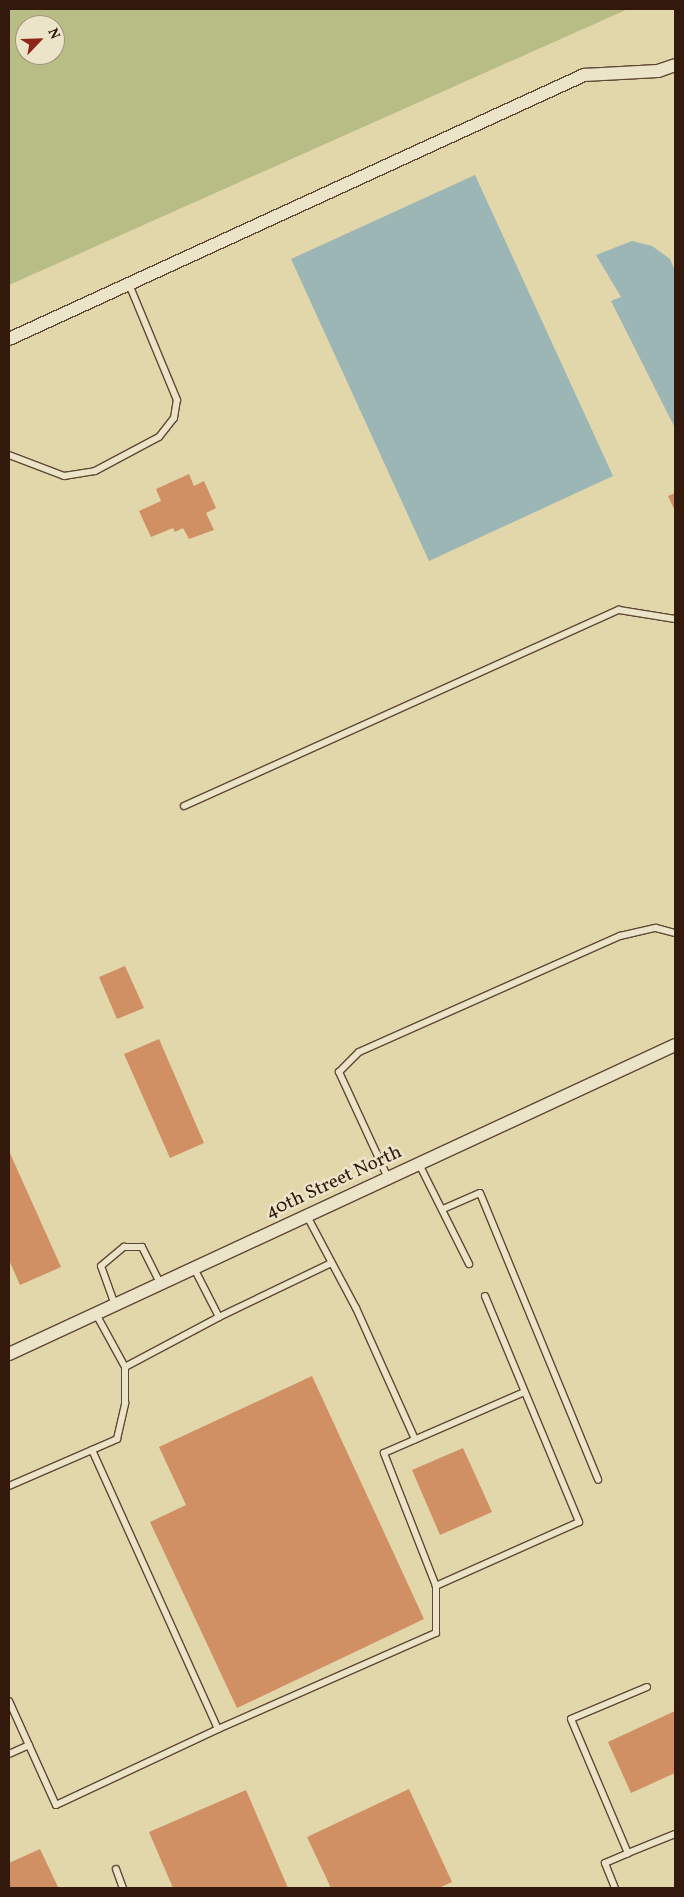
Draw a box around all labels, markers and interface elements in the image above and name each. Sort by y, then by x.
north arrow [15,15,65,65]
text: N [42,26,64,43]
street label: 40th Street North [262,1141,406,1225]

